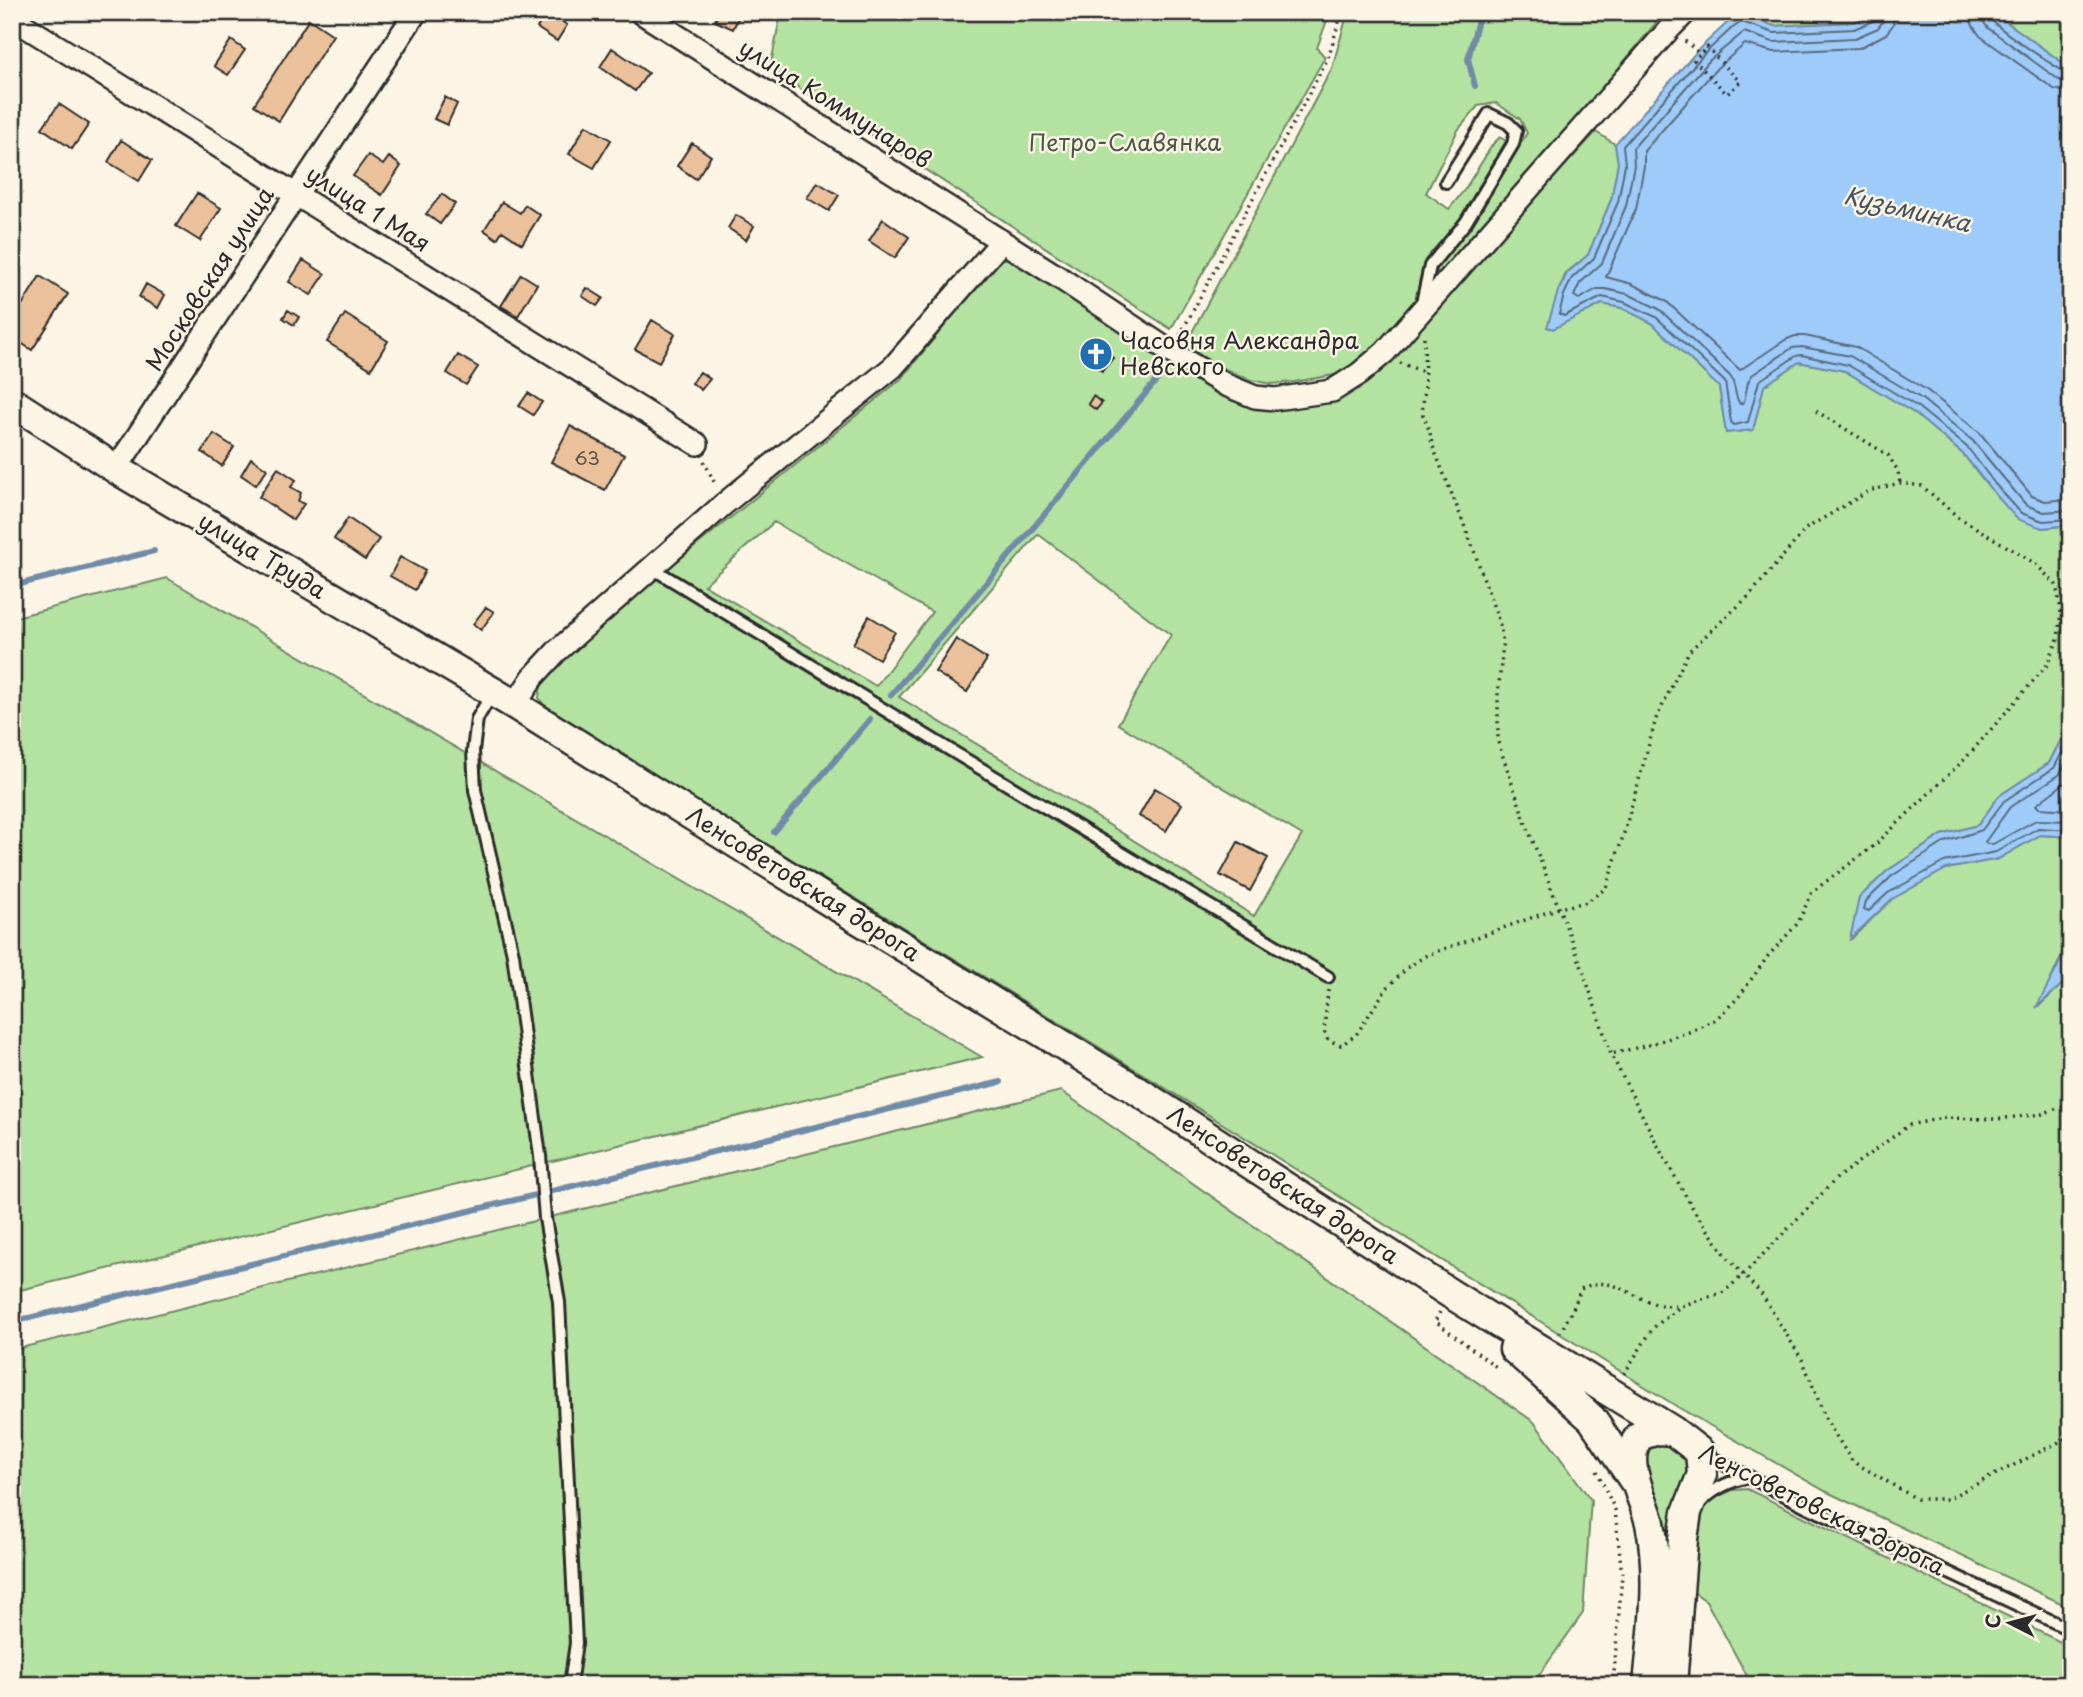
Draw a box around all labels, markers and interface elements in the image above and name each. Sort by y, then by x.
street label: улица Коммунаров [733,29,939,176]
park label: Петро-Славянка [1029,124,1222,159]
street label: улица 1 Мая [300,156,438,260]
water label: Кузьминка [1841,176,1975,240]
street label: Московская улица [136,179,282,377]
place label: Часовня Александра Невского [1120,322,1360,383]
church icon: Часовня Александра Невского [1077,335,1115,373]
house number: 63 [574,443,600,471]
street label: улица Труда [192,503,334,607]
street label: Ленсоветовская дорога [680,796,928,969]
street label: Ленсоветовская дорога [1161,1096,1407,1272]
street label: Ленсоветовская дорога [1694,1434,1952,1584]
north arrow [1974,1588,2044,1658]
text: С [1977,1613,2007,1630]

